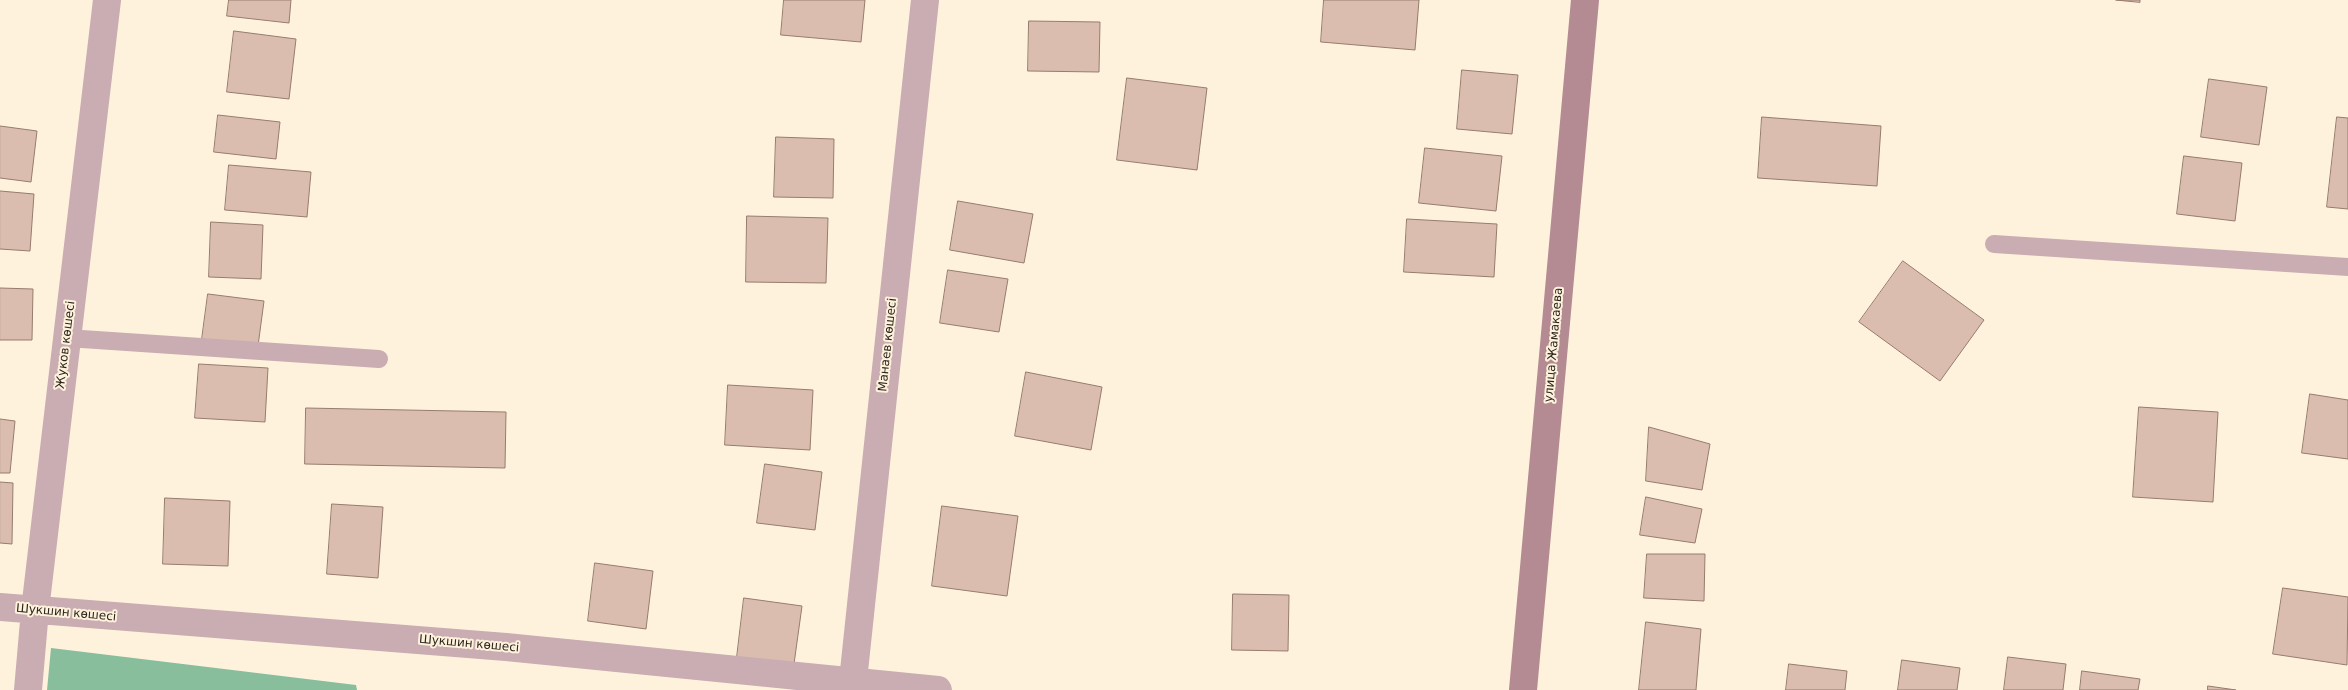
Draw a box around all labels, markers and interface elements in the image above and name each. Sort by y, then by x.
street label: улица Жамакаева [1542,287,1566,403]
street label: Манаев көшесі [876,297,900,393]
street label: Жуков көшесі [53,300,79,390]
street label: Шукшин көшесі [15,601,117,625]
street label: Шукшин көшесі [418,632,520,656]

